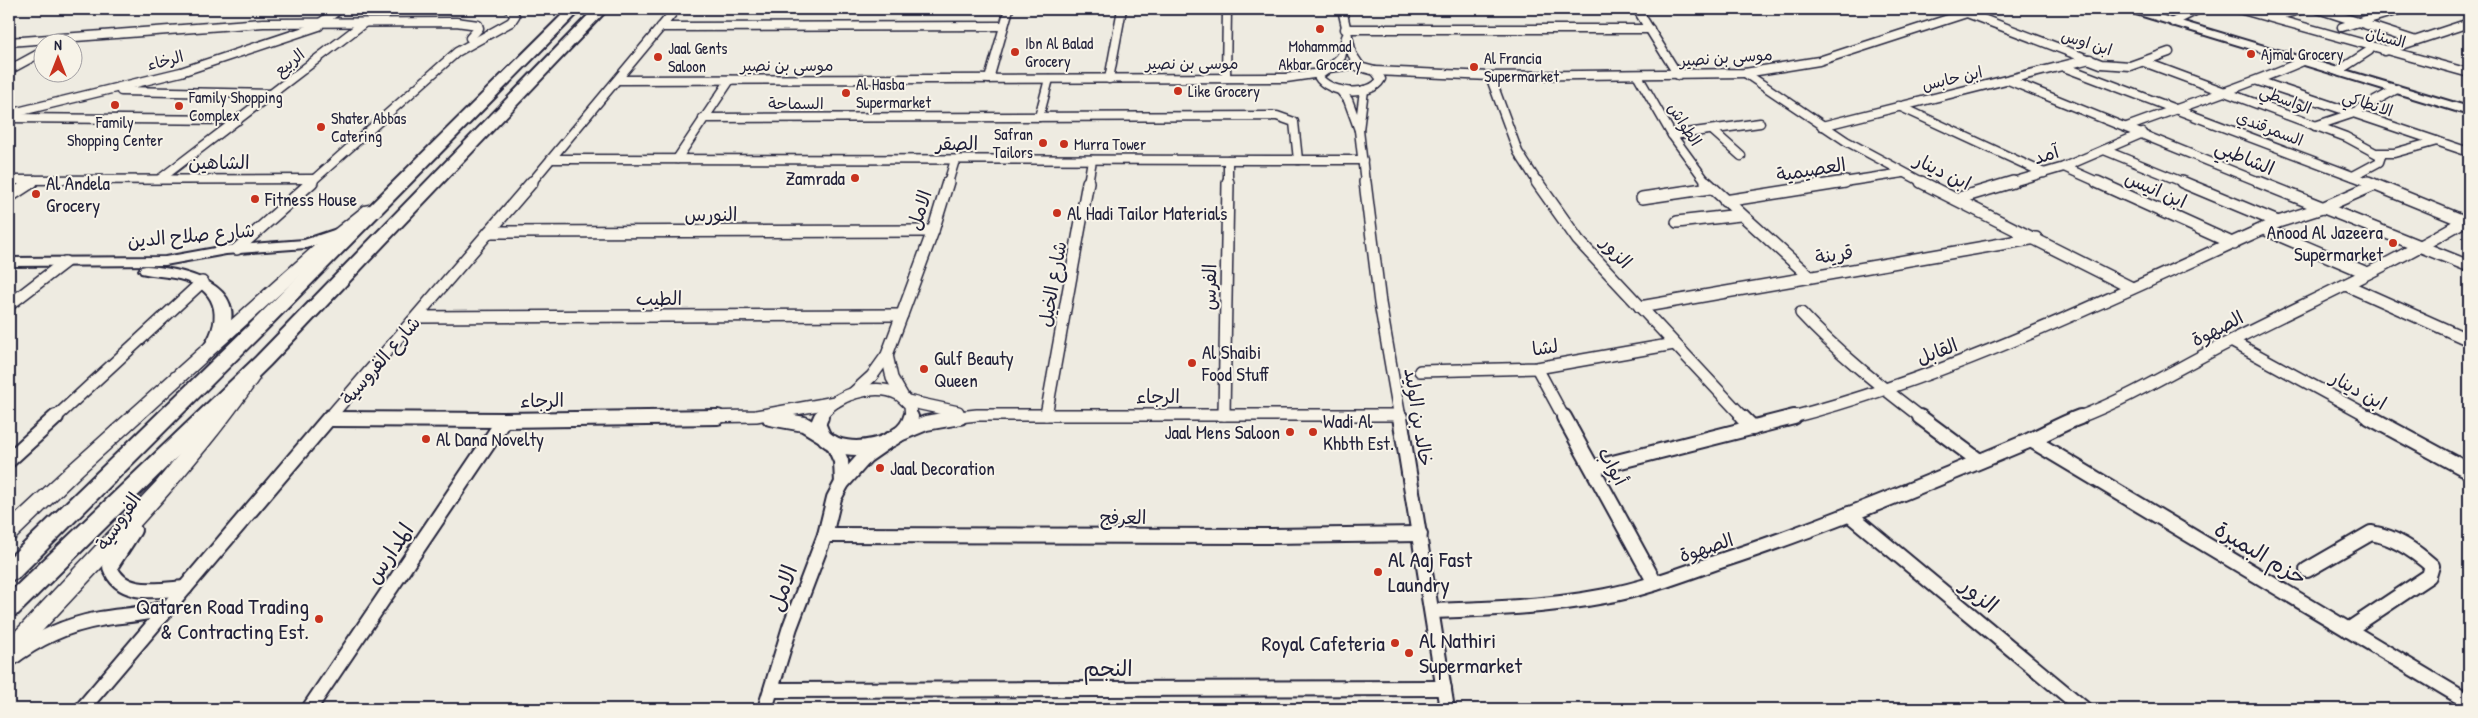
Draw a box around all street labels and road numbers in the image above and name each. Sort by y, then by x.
street label: السنان [2363,21,2409,53]
street label: ابن اوس [2059,23,2115,61]
street label: الربيع [269,43,310,82]
street label: موسى بن نصير [1677,43,1773,71]
street label: الرخاء [144,45,186,75]
street label: موسى بن نصير [1143,52,1239,74]
street label: موسى بن نصير [738,54,834,76]
street label: ابن حابس [1920,60,1984,96]
street label: الواسطي [2255,79,2315,123]
street label: الانطاكي [2339,85,2396,125]
street label: السماحة [768,92,824,114]
street label: الطواش [1663,98,1707,150]
street label: السمرقندي [2233,105,2307,152]
street label: الصقر [934,130,978,156]
street label: الشاطبي [2210,133,2279,185]
street label: آمد [2030,137,2063,170]
street label: ابن دينار [1909,145,1976,196]
street label: الشاهين [188,149,250,175]
street label: العصيمية [1774,151,1848,187]
street label: ابن انيس [2121,164,2191,214]
street label: الامل [900,187,938,233]
street label: النورس [684,201,738,227]
street label: شارع صلاح الدين [126,216,256,255]
street label: الزور [1594,229,1638,274]
street label: قرينة [1813,238,1855,270]
street label: شارع الخيل [1032,239,1073,329]
street label: الفرس [1196,263,1222,311]
street label: الطيب [636,285,682,311]
street label: الصهوة [2186,304,2248,352]
street label: شارع الفروسية [334,310,427,411]
street label: القابل [1913,331,1961,371]
street label: لشا [1530,332,1560,362]
street label: ابن دينار [2325,363,2392,416]
street label: خالد بن الوليد [1398,366,1440,468]
street label: الرجاء [1136,383,1180,409]
street label: الرجاء [520,387,564,413]
street label: أبواب [1592,442,1634,490]
street label: الفروسية [89,487,147,555]
street label: العرفج [1100,504,1146,530]
street label: حزم البمبرة [2208,514,2313,594]
street label: المدارس [358,517,420,589]
street label: الصهوة [1676,526,1736,568]
street label: الامل [760,561,804,615]
street label: الزور [1953,569,2005,620]
street label: النجم [1083,653,1133,685]

